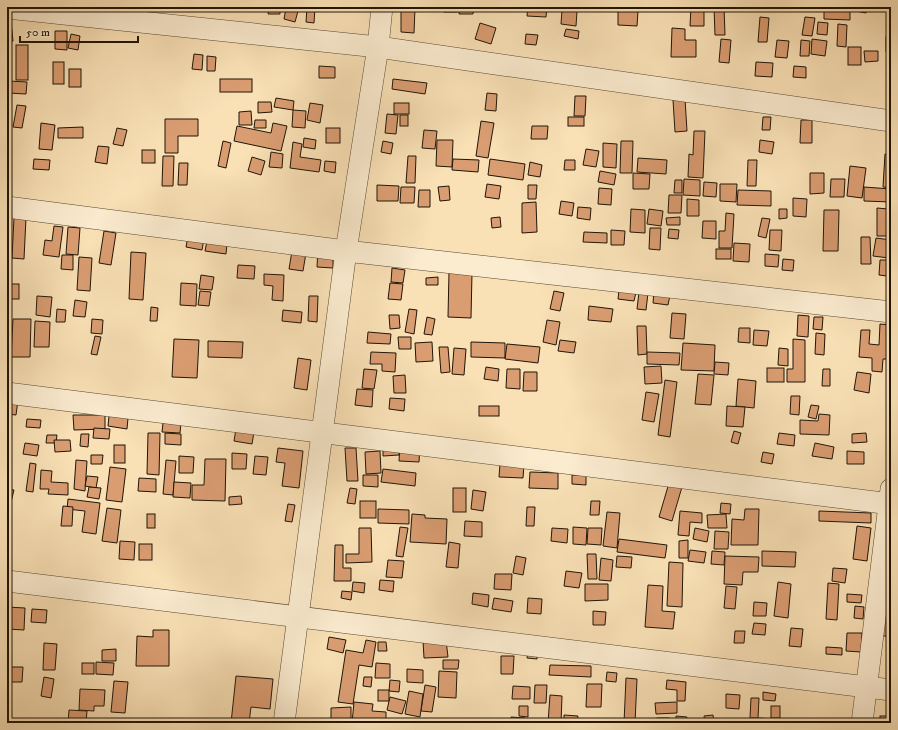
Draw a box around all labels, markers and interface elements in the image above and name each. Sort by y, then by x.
scale bar [20,18,138,44]
text: 50 m [26,25,50,40]

